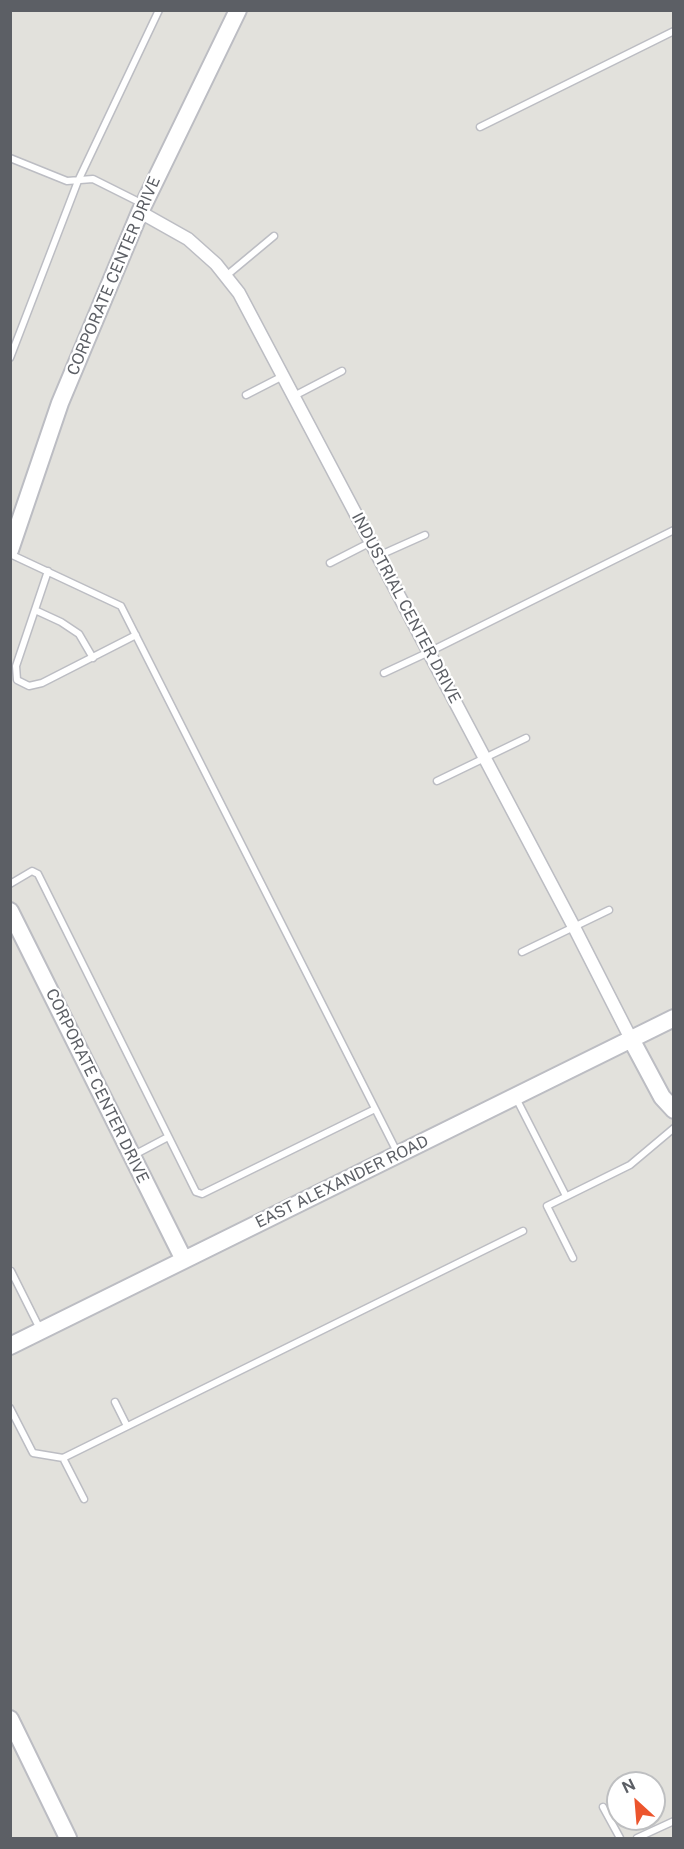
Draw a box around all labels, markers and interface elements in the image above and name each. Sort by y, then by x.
street label: CORPORATE CENTER DRIVE [63,174,165,378]
street label: INDUSTRIAL CENTER DRIVE [347,509,465,707]
street label: CORPORATE CENTER DRIVE [41,986,153,1186]
street label: EAST ALEXANDER ROAD [252,1132,432,1232]
north arrow [606,1771,666,1831]
text: N [619,1775,639,1797]

